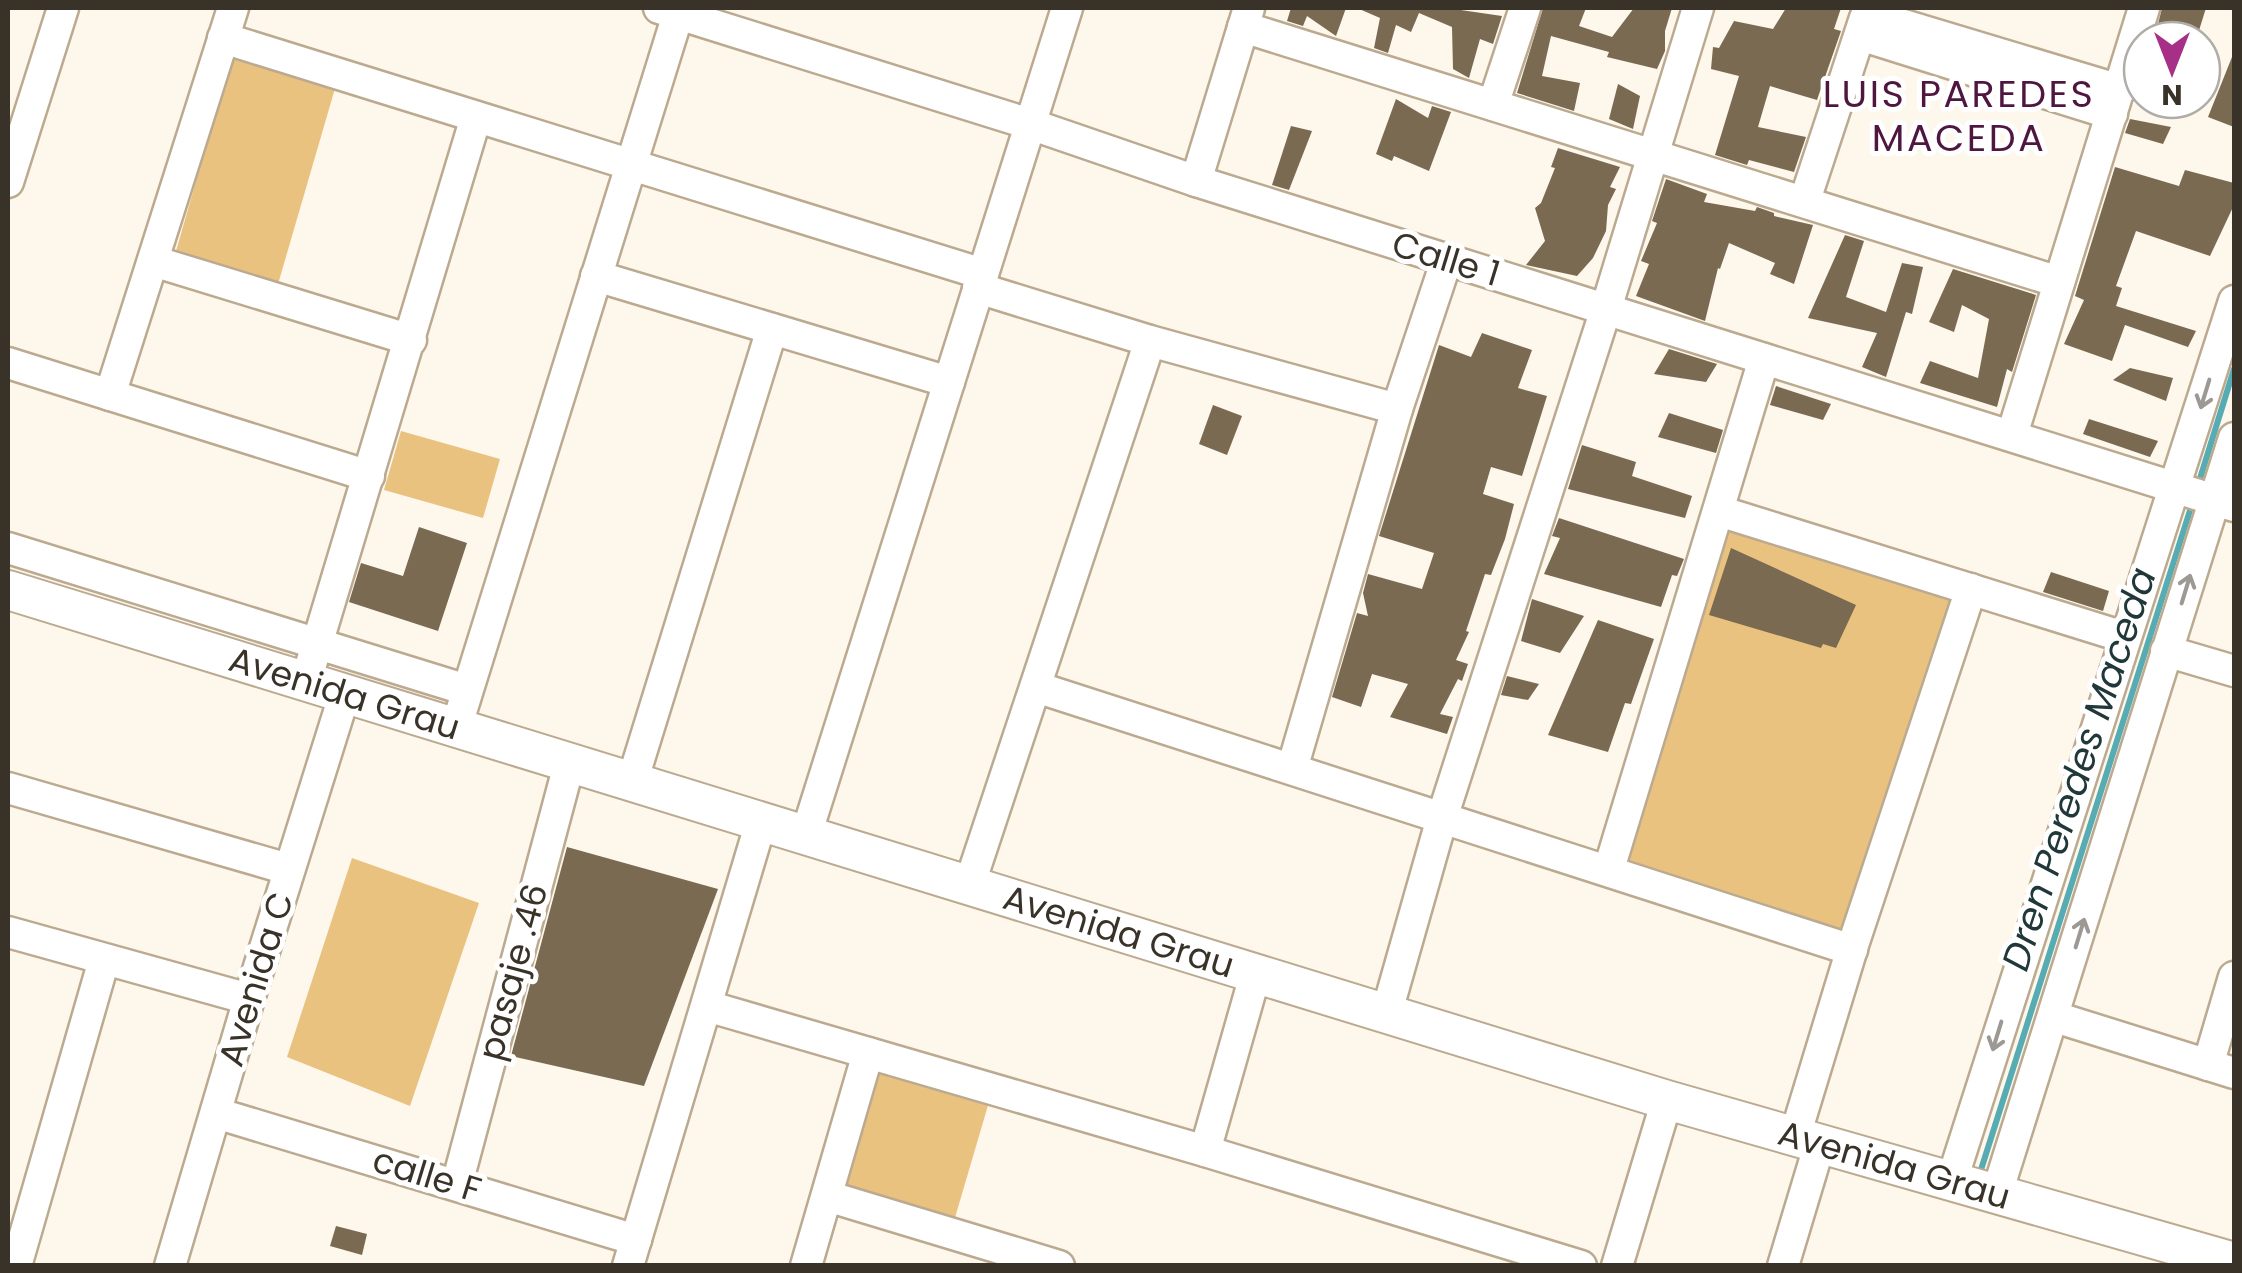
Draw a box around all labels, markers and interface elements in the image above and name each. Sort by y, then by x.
north arrow [2122,20,2222,120]
district label: LUIS PAREDES MACEDA [1823,67,2095,164]
text: N [2161,75,2183,114]
street label: Calle 1 [1386,219,1506,298]
one-way arrow [2195,378,2213,409]
water label: Dren Peredes Maceda [1988,561,2169,977]
one-way arrow [2178,574,2196,605]
street label: Avenida Grau [223,634,466,751]
street label: Avenida Grau [997,872,1240,990]
street label: pasaje .46 [465,878,560,1065]
street label: Avenida C [206,886,305,1072]
one-way arrow [2072,918,2090,949]
one-way arrow [1987,1020,2005,1051]
street label: Avenida Grau [1773,1108,2016,1221]
street label: calle F [367,1135,487,1214]

